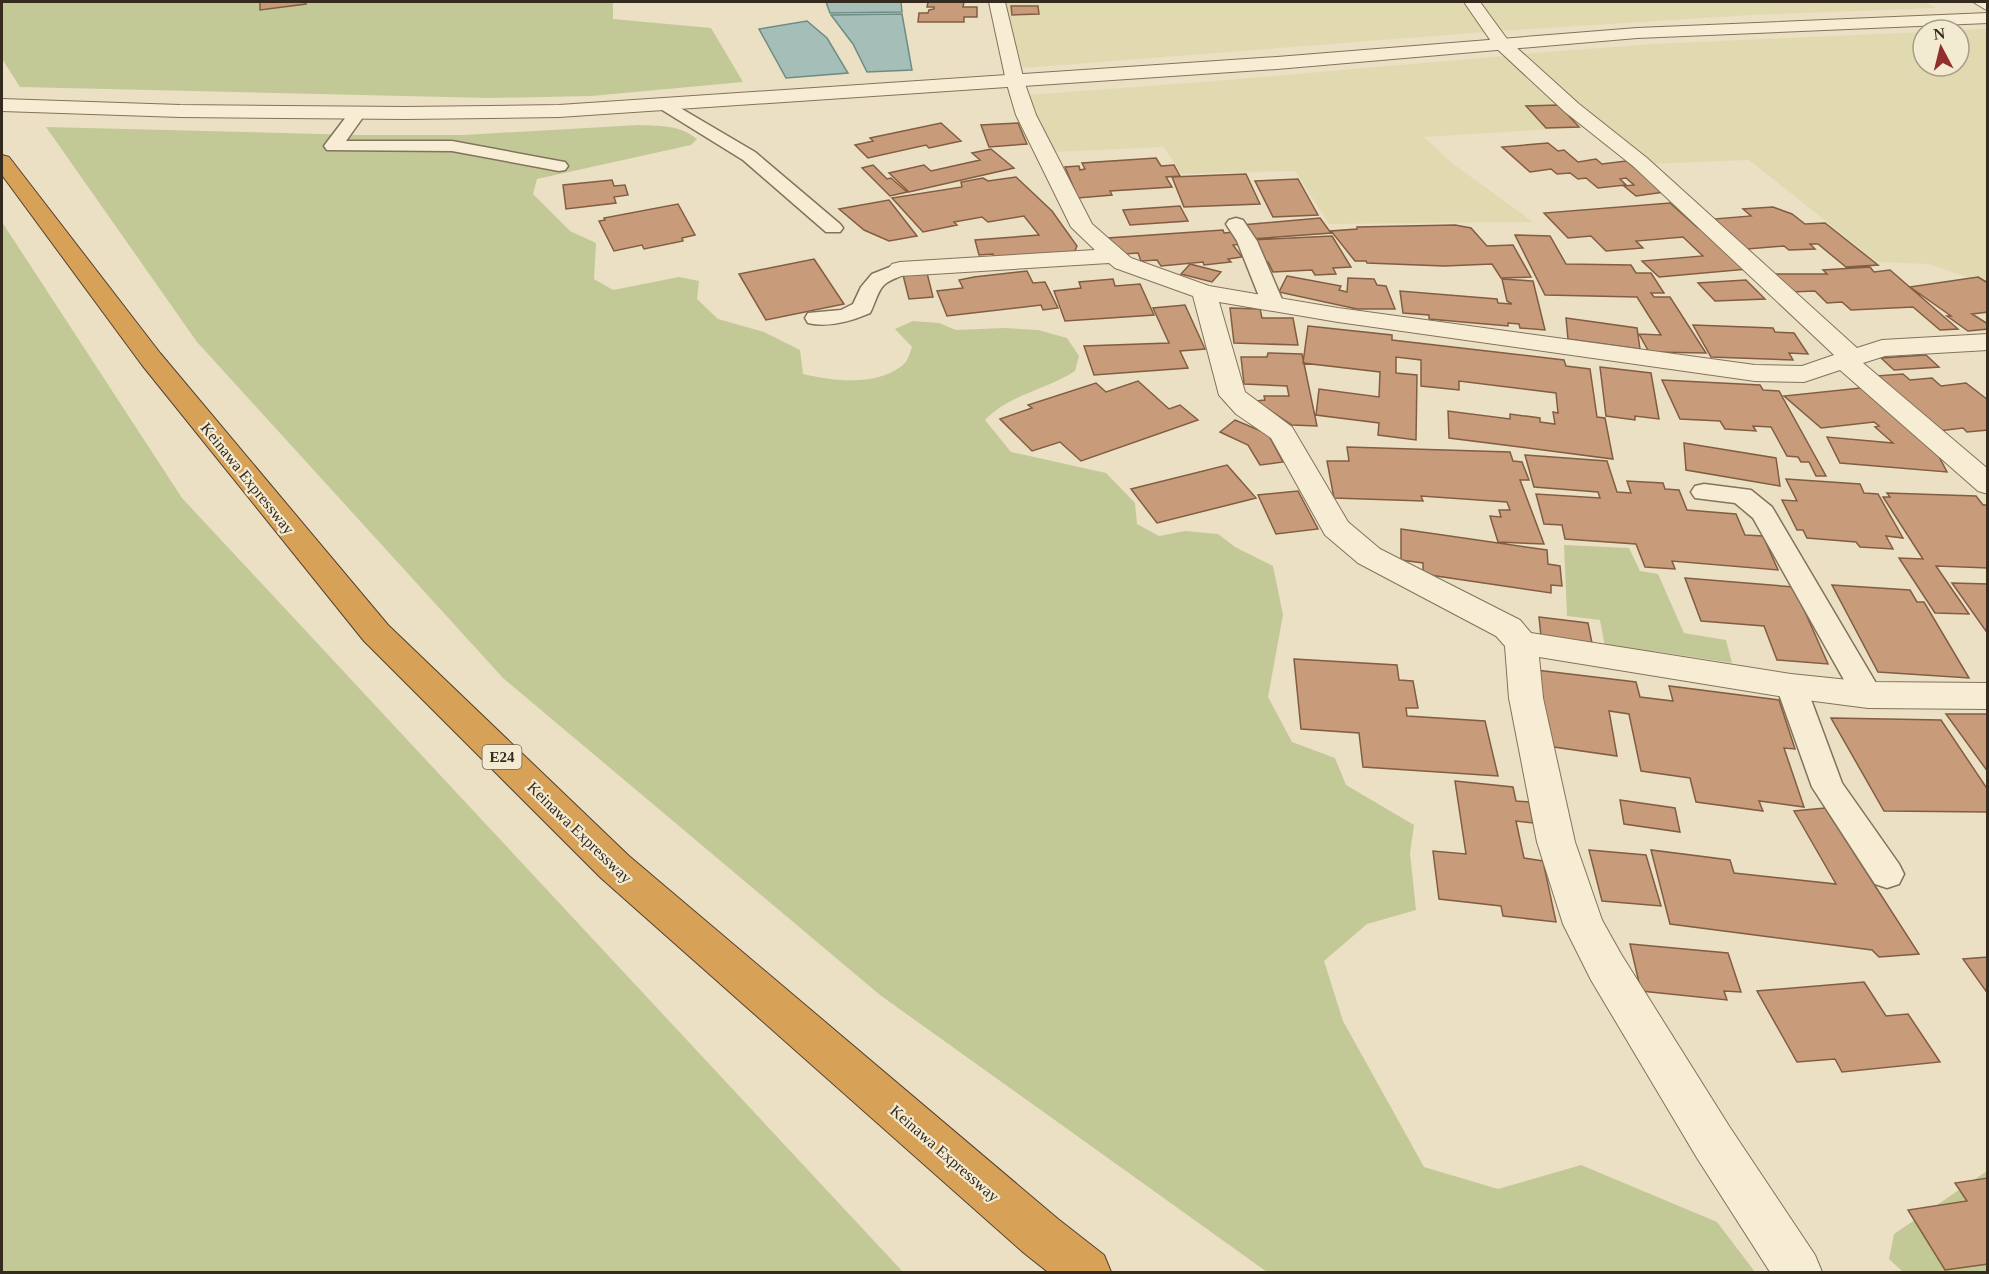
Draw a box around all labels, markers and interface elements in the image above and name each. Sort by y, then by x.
north arrow [1911,18,1971,78]
text: N [1932,24,1946,43]
street label: Keinawa Expressway [197,419,298,538]
road number: E24 [482,745,522,769]
street label: Keinawa Expressway [523,778,635,887]
street label: Keinawa Expressway [886,1102,1002,1206]

